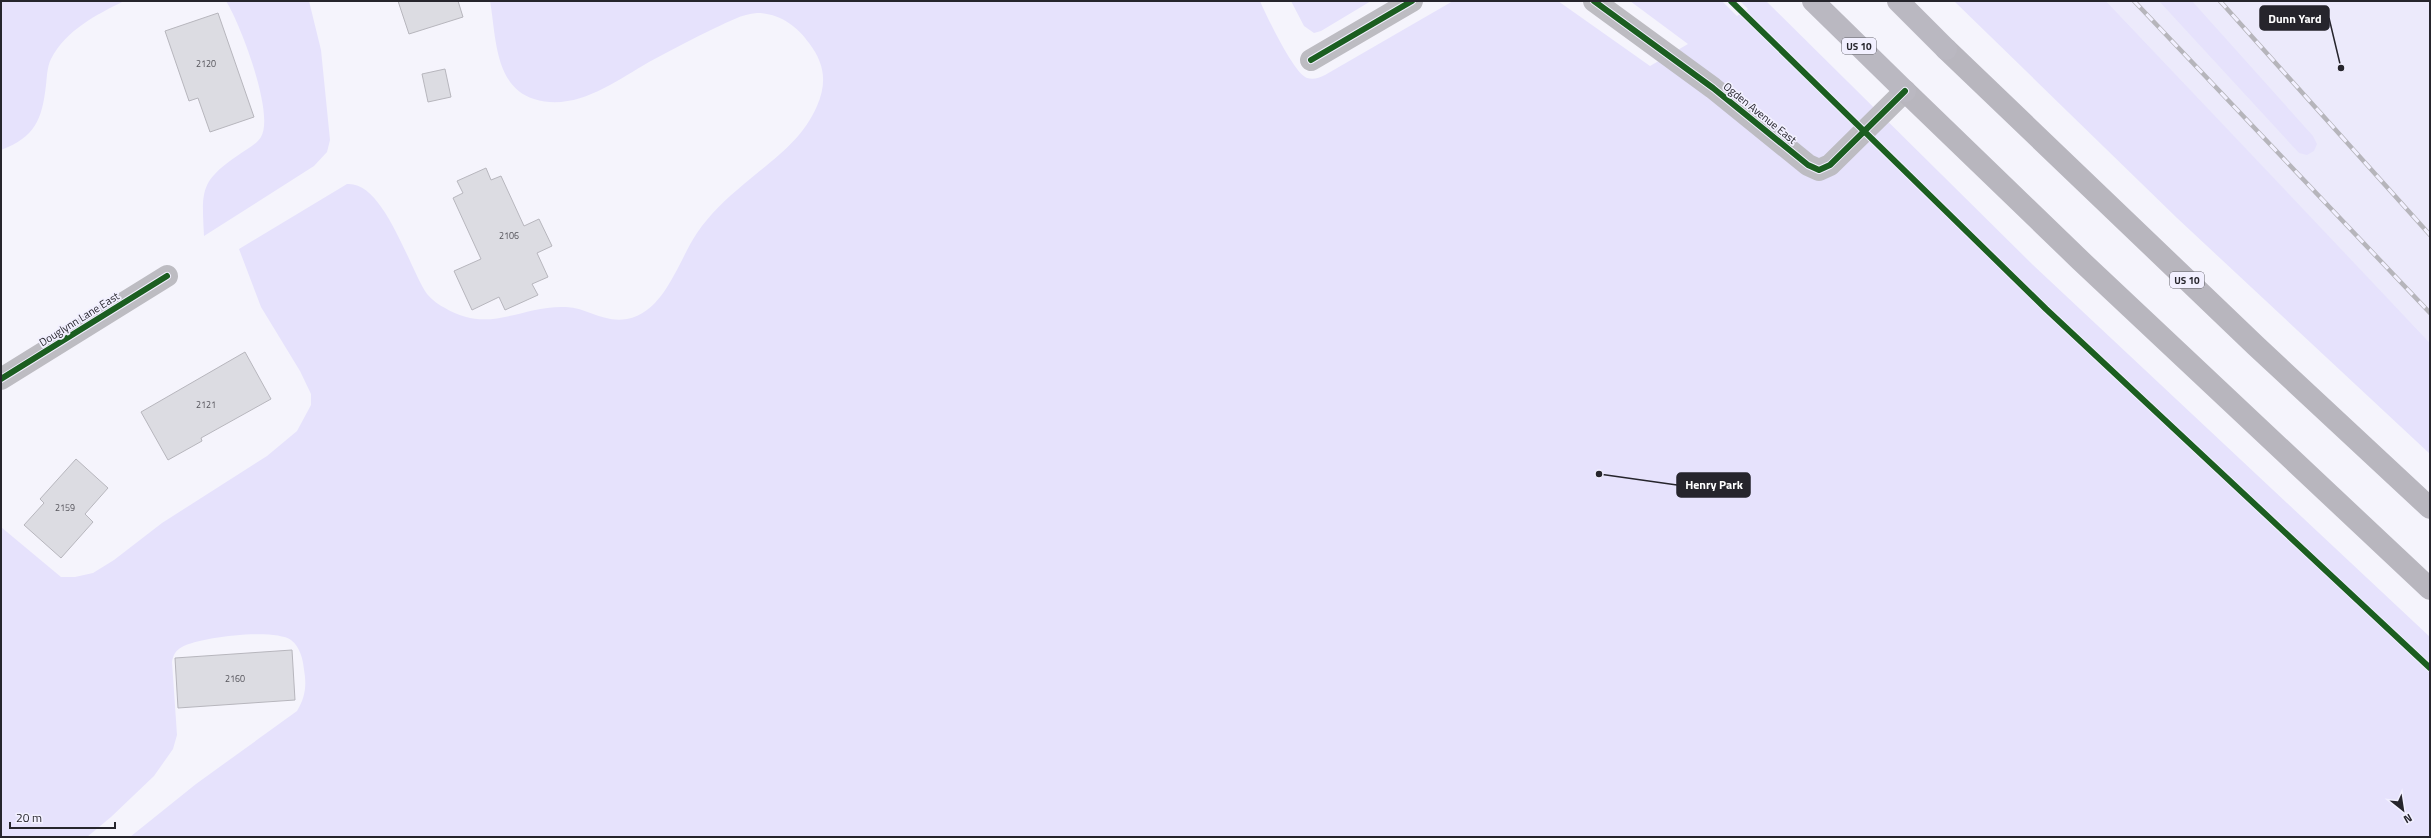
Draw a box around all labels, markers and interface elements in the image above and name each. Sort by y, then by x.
callout: Dunn Yard [2260,6,2329,30]
text: Dunn Yard [2268,9,2322,28]
road number: US 10 [1842,38,1876,54]
house number: 2120 [196,57,216,70]
street label: Ogden Avenue East [1720,78,1800,148]
house number: 2106 [499,229,519,242]
road number: US 10 [2170,272,2204,288]
street label: Douglynn Lane East [36,288,122,350]
house number: 2121 [196,398,216,411]
callout: Henry Park [1677,473,1750,497]
text: Henry Park [1685,475,1744,494]
house number: 2159 [55,501,75,514]
house number: 2160 [225,672,245,685]
north arrow [2383,790,2423,830]
scale bar [10,804,115,830]
text: 20 m [16,808,42,827]
text: N [2401,810,2415,827]

